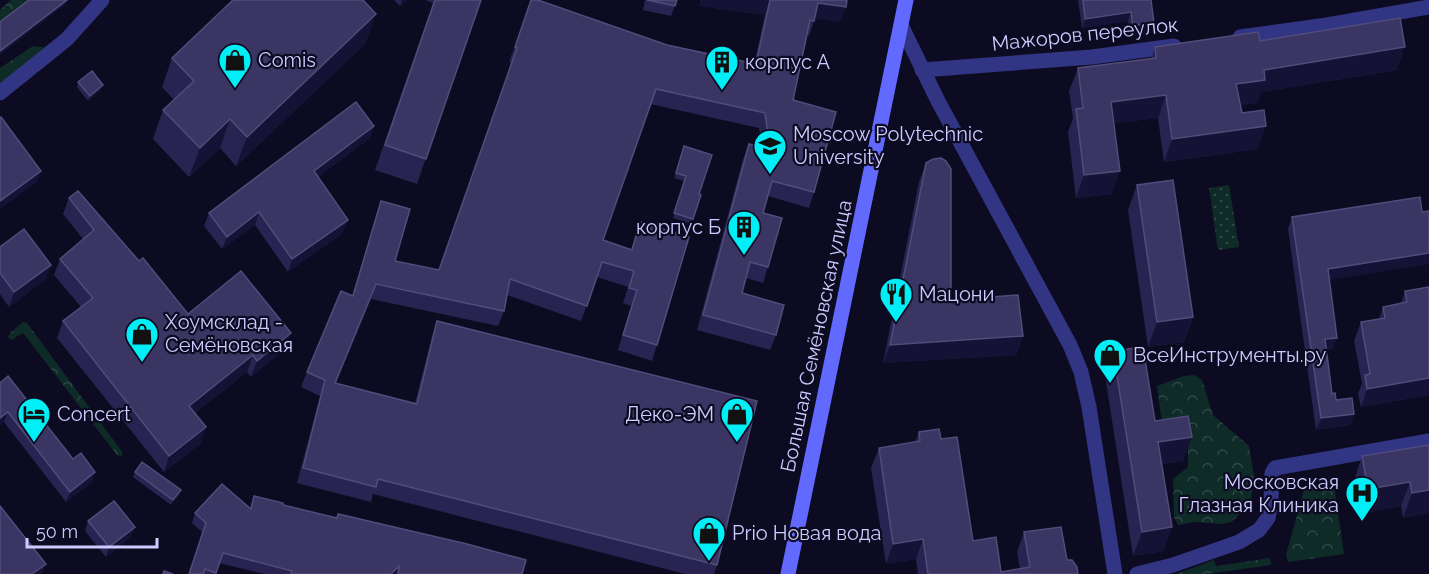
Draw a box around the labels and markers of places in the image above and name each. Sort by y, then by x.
shop icon: Comis [217,42,253,89]
building icon: корпус А [704,44,740,91]
place label: Comis [258,48,316,72]
place label: корпус А [745,50,830,74]
place label: Moscow Polytechnic University [793,122,983,169]
school or university icon: Moscow Polytechnic University [752,128,788,175]
building icon: корпус Б [726,209,762,256]
place label: корпус Б [636,215,721,239]
restaurant icon: Мацони [878,276,914,323]
place label: Мацони [919,282,994,306]
place label: Хоумсклад - Семёновская [165,310,293,357]
shop icon: Хоумсклад - Семёновская [124,316,160,363]
shop icon: ВсеИнструменты.ру [1092,337,1128,384]
place label: ВсеИнструменты.ру [1133,343,1326,367]
hotel icon: Concert [16,396,52,443]
shop icon: Деко-ЭМ [719,396,755,443]
place label: Concert [57,402,131,426]
place label: Деко-ЭМ [625,402,714,426]
place label: Московская Глазная Клиника [1178,470,1339,517]
hospital icon: Московская Глазная Клиника [1344,475,1380,522]
shop icon: Prio Новая вода [691,515,727,562]
place label: Prio Новая вода [732,521,881,545]

